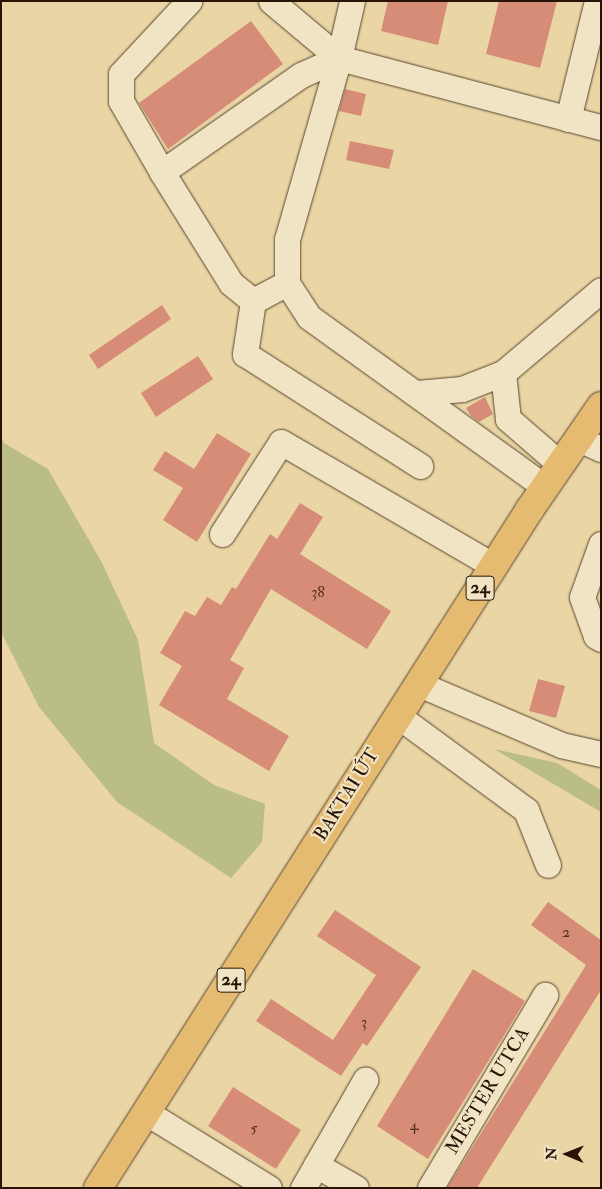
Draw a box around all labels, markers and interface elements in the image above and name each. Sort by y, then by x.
road number: 24 [465,572,495,604]
house number: 38 [311,582,325,602]
street label: BAKTAI ÚT [310,745,384,845]
house number: 2 [562,922,570,942]
road number: 24 [216,964,246,996]
house number: 3 [361,1012,367,1032]
street label: MESTER UTCA [441,1023,535,1159]
house number: 4 [410,1115,418,1135]
house number: 5 [250,1118,258,1138]
north arrow [542,1129,592,1179]
text: N [543,1147,560,1160]

